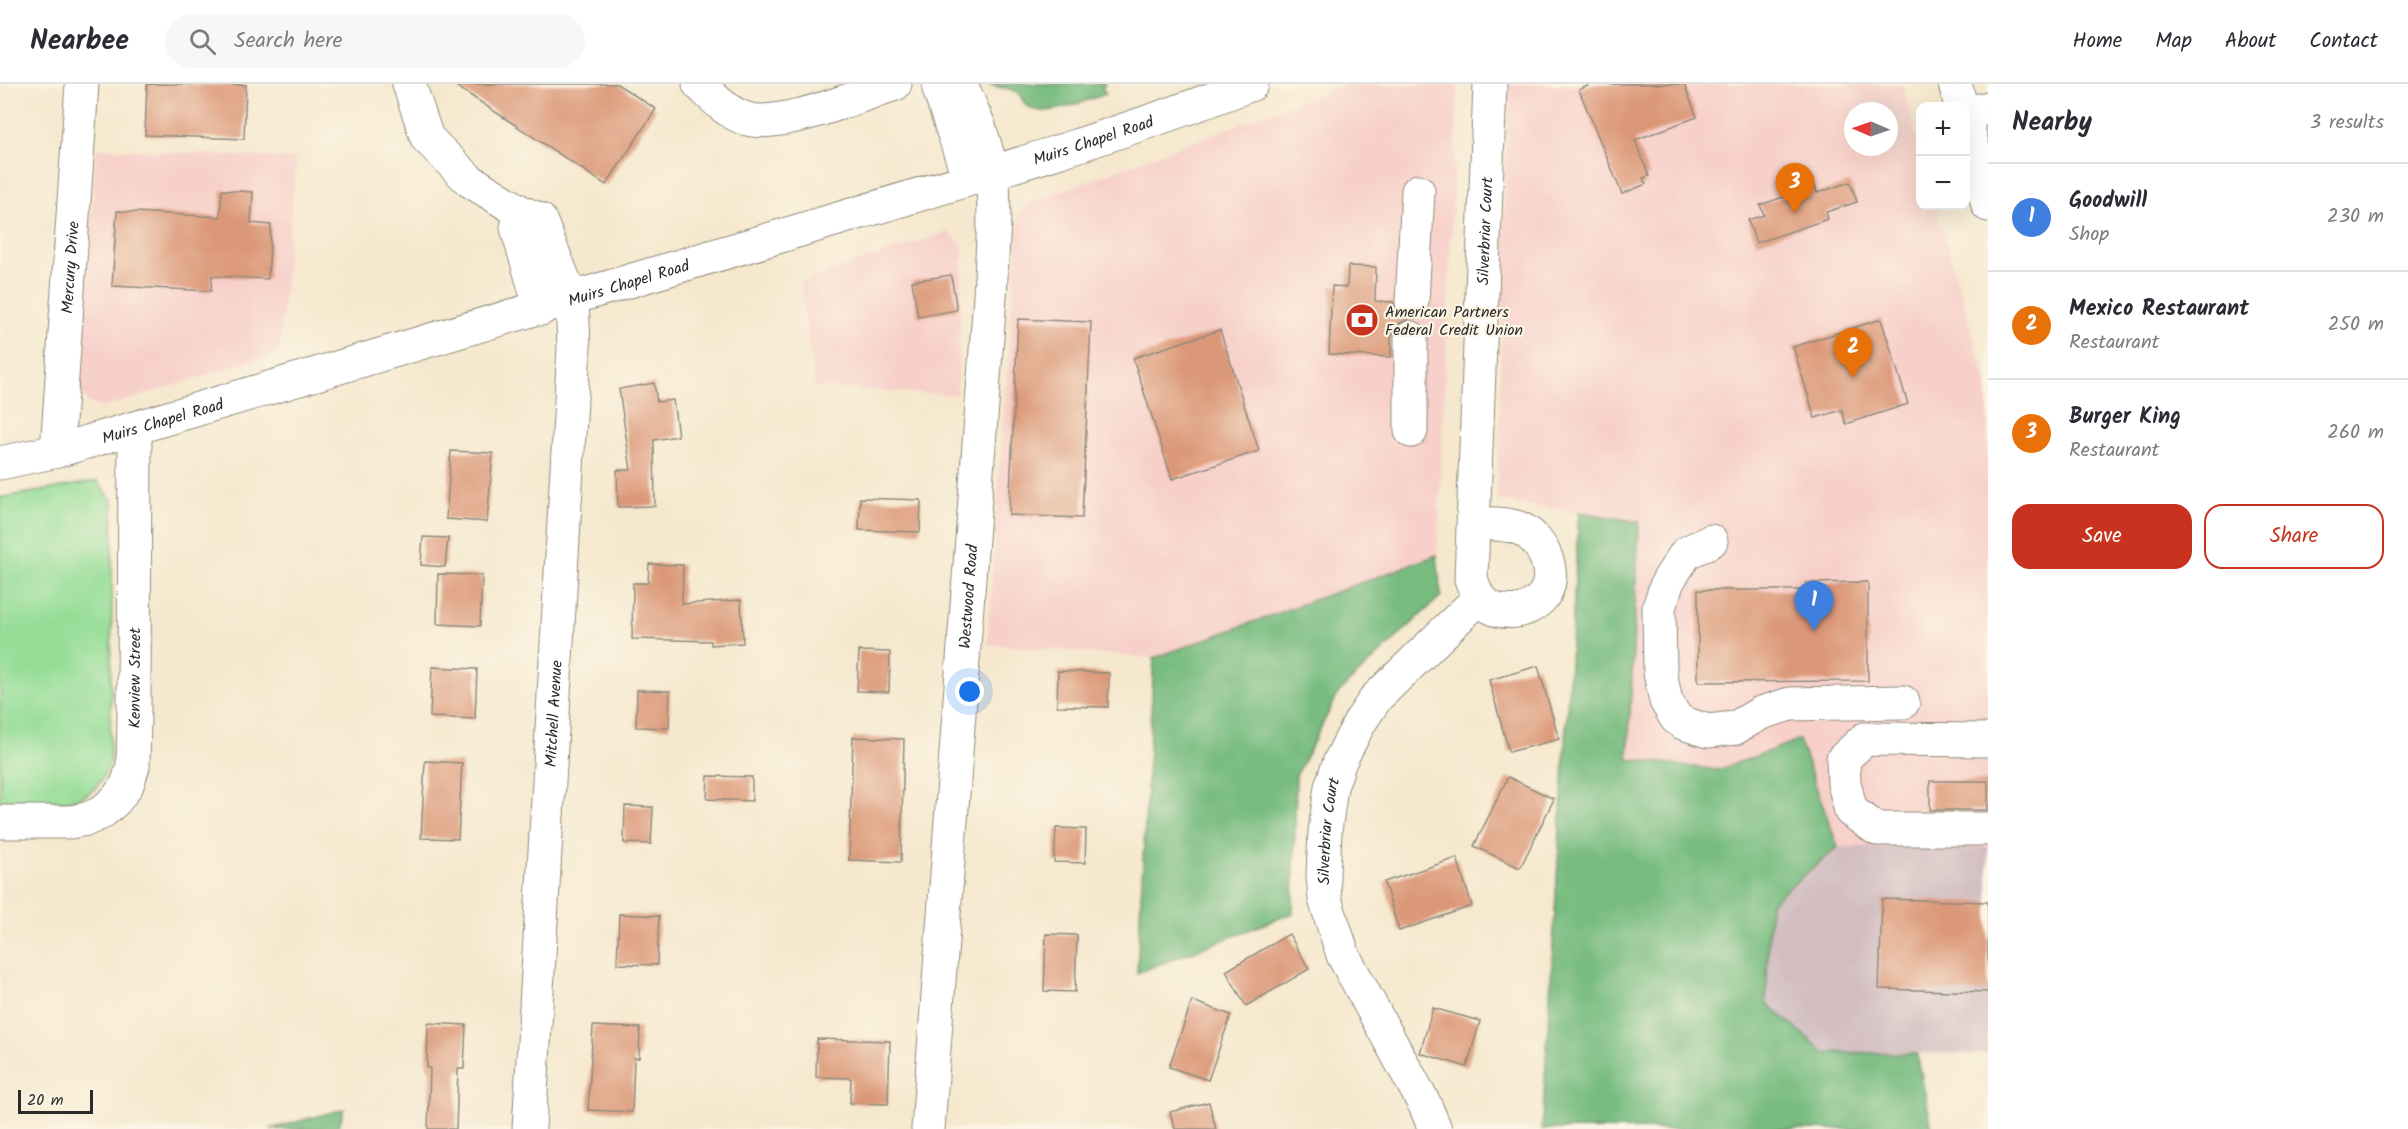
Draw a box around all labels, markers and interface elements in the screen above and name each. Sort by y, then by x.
search box [165,14,585,68]
text: Nearbee [30,19,129,64]
text: Search here [234,24,342,59]
icon: search [186,25,219,58]
text: Home [2073,25,2122,58]
text: Map [2155,25,2192,58]
text: About [2225,25,2276,58]
text: Contact [2309,25,2378,58]
north arrow [1844,102,1898,156]
map controls [1916,102,1970,210]
button: + [1916,102,1970,156]
text: Nearby [2012,102,2092,144]
text: 3 results [2310,107,2384,139]
street label: Muirs Chapel Road [1030,109,1158,173]
button: − [1916,156,1970,210]
pin: 3 [1776,164,1814,213]
street label: Silverbriar Court [1471,176,1500,286]
text: Goodwill [2069,184,2147,219]
text: 1 [2028,201,2035,233]
text: 230 m [2327,201,2384,233]
text: Shop [2069,219,2109,251]
street label: Mercury Drive [55,220,87,315]
street label: Muirs Chapel Road [565,253,694,314]
text: Mexico Restaurant [2069,292,2249,327]
place label: American Partners Federal Credit Union [1385,300,1523,343]
bank icon: American Partners Federal Credit Union [1344,302,1380,338]
text: 2 [2026,309,2037,341]
text: 250 m [2328,309,2384,341]
text: Restaurant [2069,327,2159,359]
pin: 2 [1834,328,1872,378]
street label: Muirs Chapel Road [99,392,228,451]
text: Burger King [2069,400,2181,435]
text: 3 [2026,417,2037,449]
text: 260 m [2327,417,2384,449]
text: Restaurant [2069,435,2159,467]
button: Save [2012,504,2192,569]
button: Share [2204,504,2384,569]
street label: Westwood Road [953,543,986,650]
pin: 1 [1794,582,1834,631]
street label: Kenview Street [123,627,148,729]
street label: Mitchell Avenue [539,660,570,768]
your location [955,677,984,706]
street label: Silverbriar Court [1312,773,1348,886]
scale bar [18,1087,93,1114]
text: 20 m [27,1088,63,1113]

